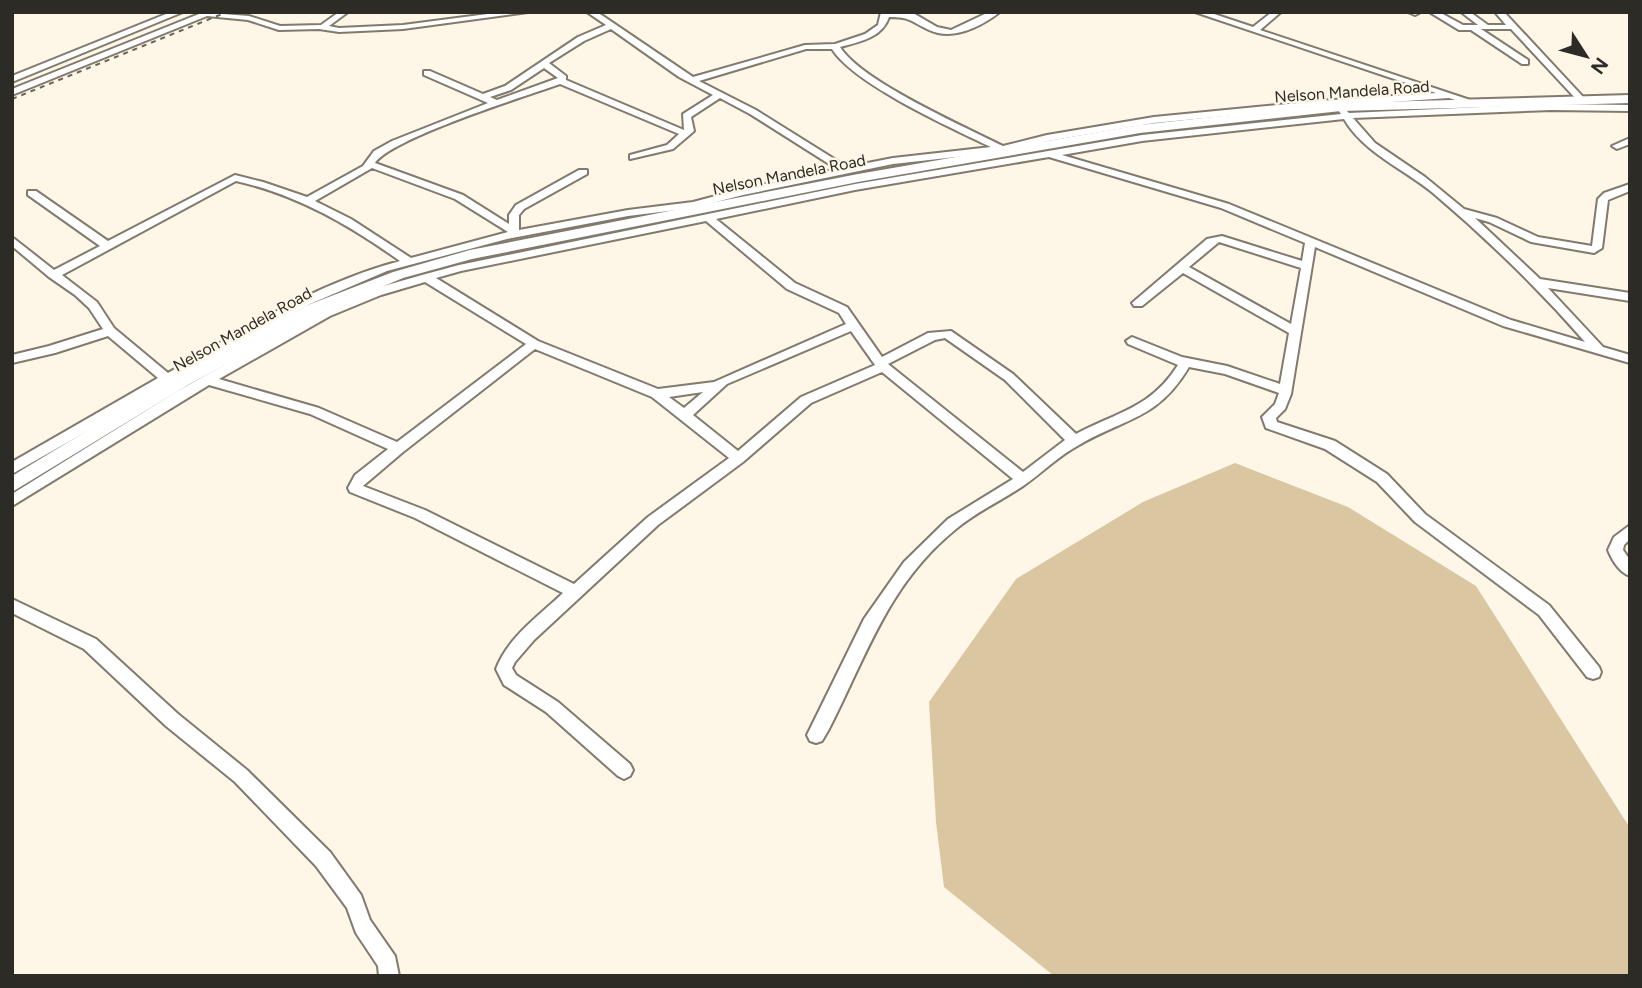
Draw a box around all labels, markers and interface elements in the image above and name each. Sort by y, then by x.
north arrow [1551,21,1621,91]
text: N [1586,53,1613,78]
street label: Nelson Mandela Road [1274,77,1430,106]
street label: Nelson Mandela Road [711,150,867,199]
street label: Nelson Mandela Road [170,283,315,375]

